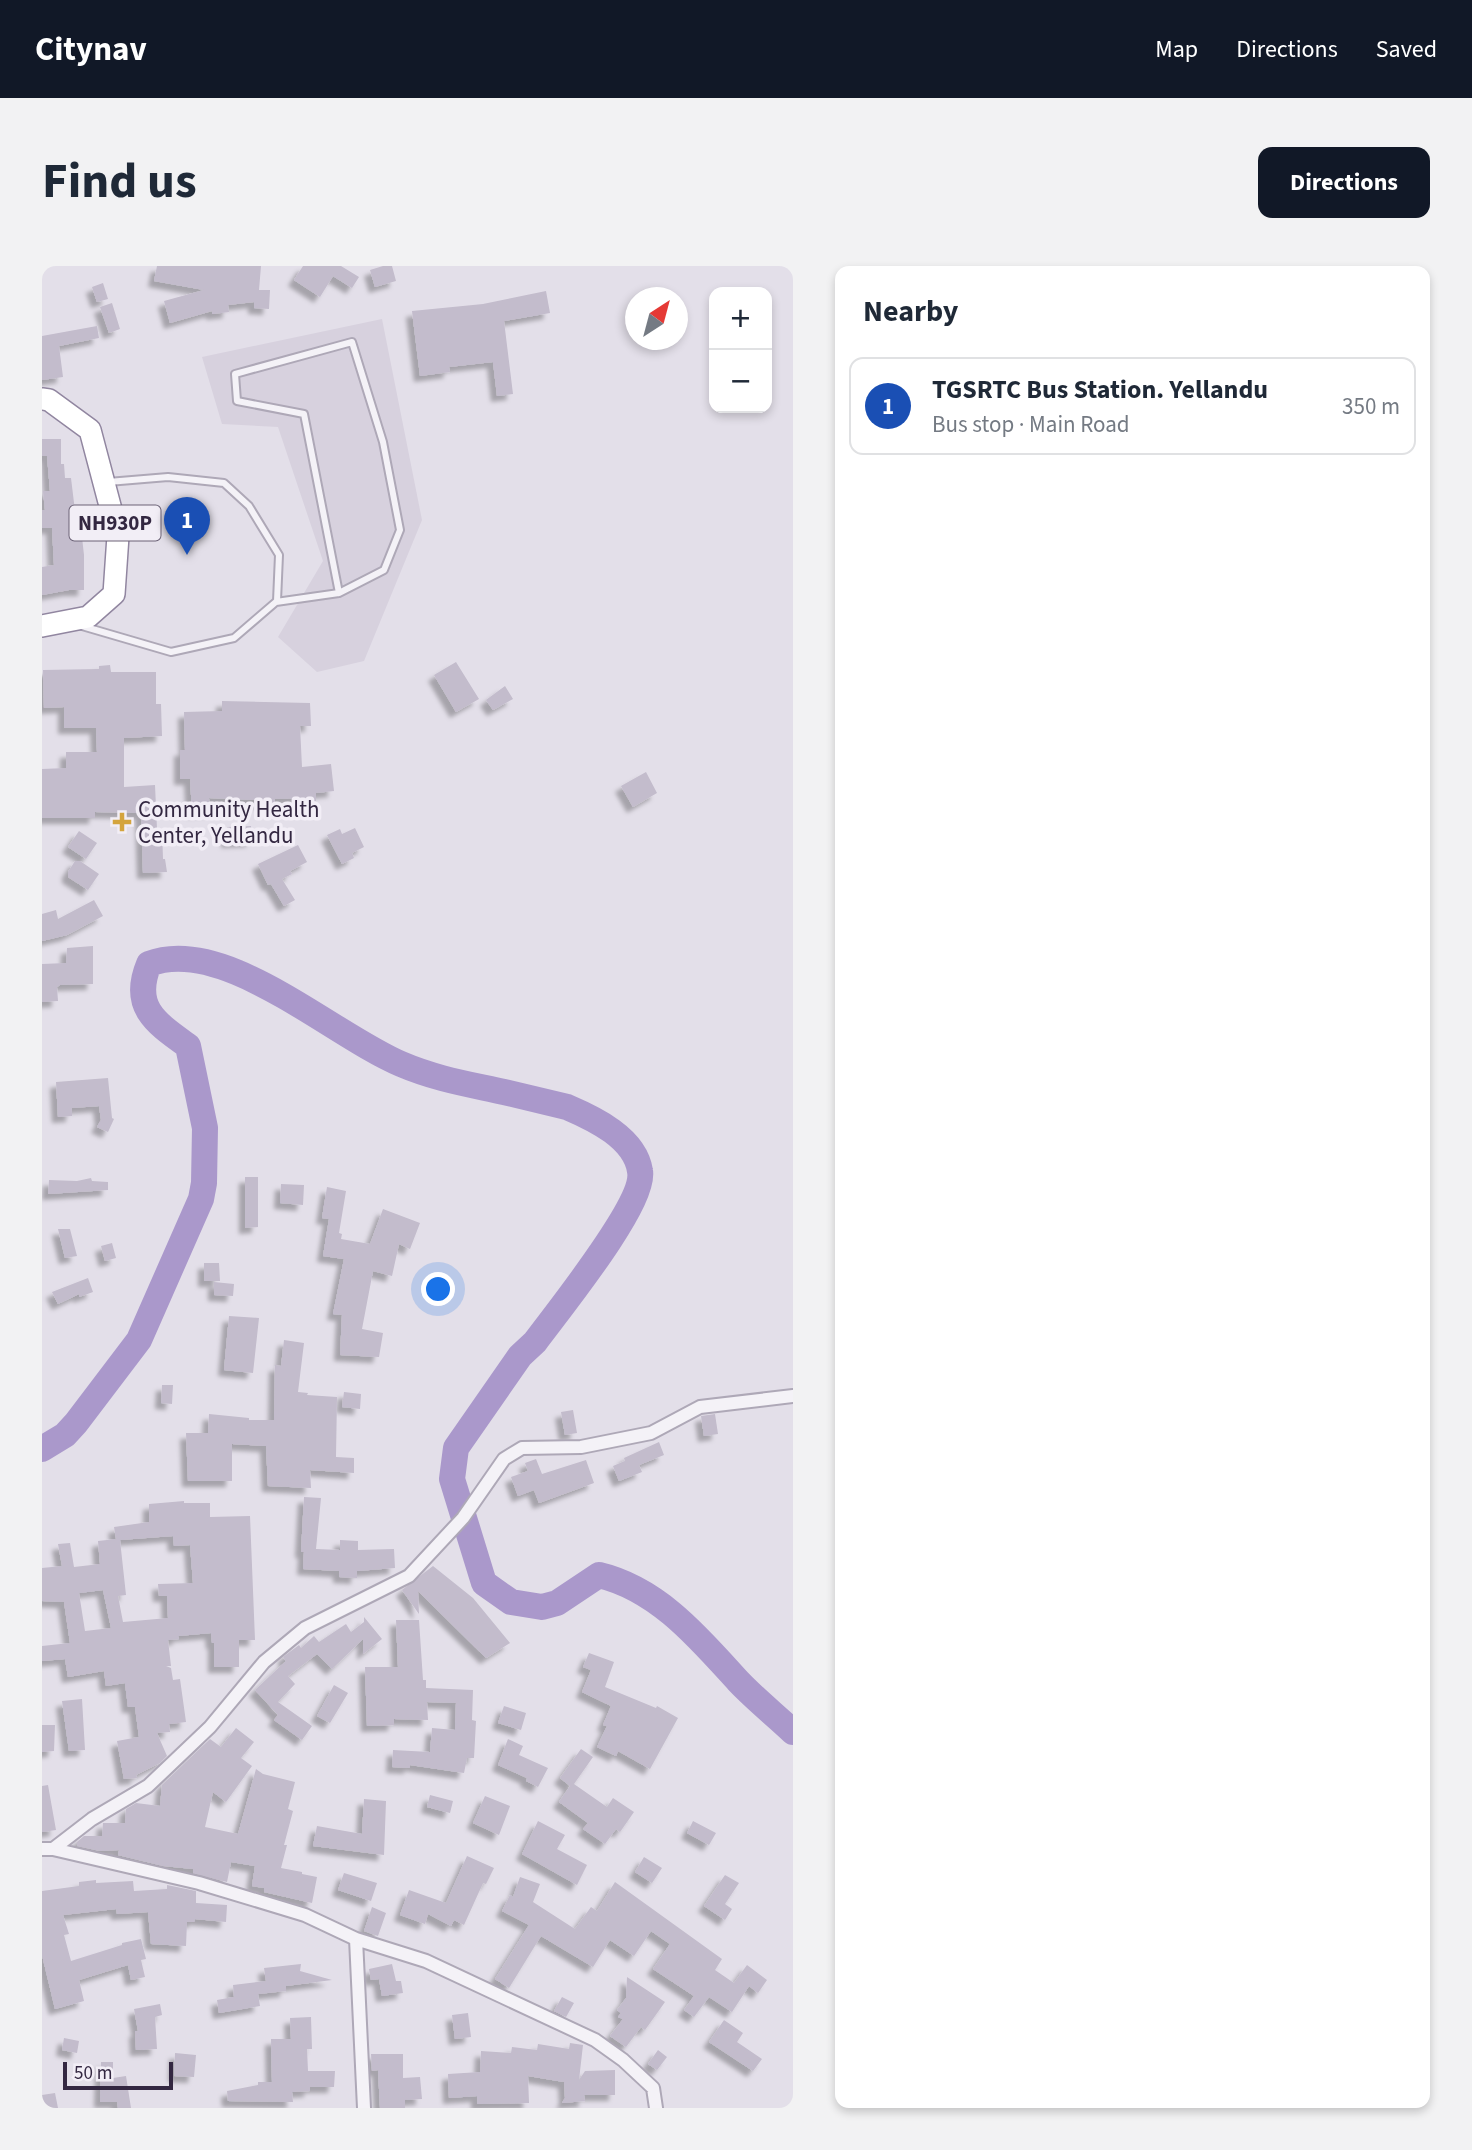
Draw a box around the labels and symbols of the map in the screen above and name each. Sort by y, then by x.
north arrow [625,287,688,350]
pin: 1 [164,497,210,555]
road number: NH930P [70,506,161,540]
place label: Community Health Center, Yellandu [138,793,319,852]
marker: Community Health Center, Yellandu [112,812,132,832]
your location [421,1272,455,1306]
scale bar [63,2059,173,2091]

